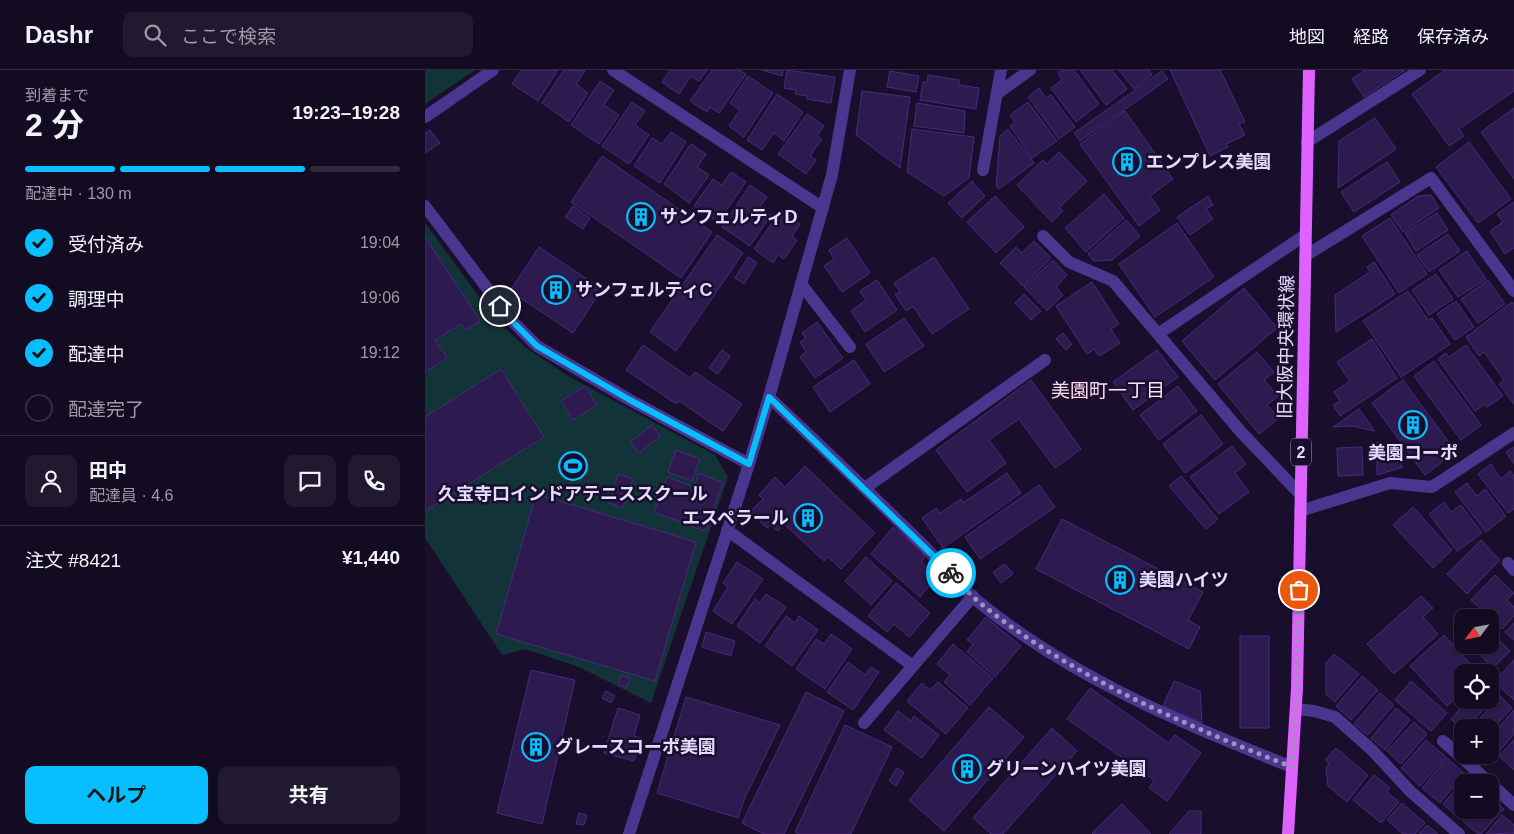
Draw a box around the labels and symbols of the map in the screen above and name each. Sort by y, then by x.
building icon: エンプレス美園 [1112,147,1142,177]
place label: エンプレス美園 [1146,152,1271,172]
building icon: サンフェルティD [626,202,656,232]
place label: サンフェルティD [660,207,797,227]
building icon: サンフェルティC [541,275,571,305]
street label: 旧大阪中央環状線 [1275,275,1297,419]
place label: サンフェルティC [575,280,712,300]
pin [479,285,521,327]
district label: 美園町一丁目 [1051,380,1165,401]
building icon: 美園コーポ [1398,410,1428,440]
road number: 2 [1291,438,1311,466]
place label: 美園コーポ [1368,443,1458,463]
sports icon: 久宝寺口インドアテニススクール [558,451,588,481]
place label: 久宝寺口インドアテニススクール [438,484,708,504]
building icon: エスペラール [793,503,823,533]
place label: エスペラール [682,508,789,528]
courier [926,548,976,598]
building icon: 美園ハイツ [1105,565,1135,595]
pin [1278,569,1320,611]
place label: 美園ハイツ [1139,570,1229,590]
north arrow [1454,609,1499,654]
building icon: グレースコーポ美園 [521,732,551,762]
place label: グレースコーポ美園 [555,737,716,757]
building icon: グリーンハイツ美園 [952,754,982,784]
place label: グリーンハイツ美園 [986,759,1147,779]

